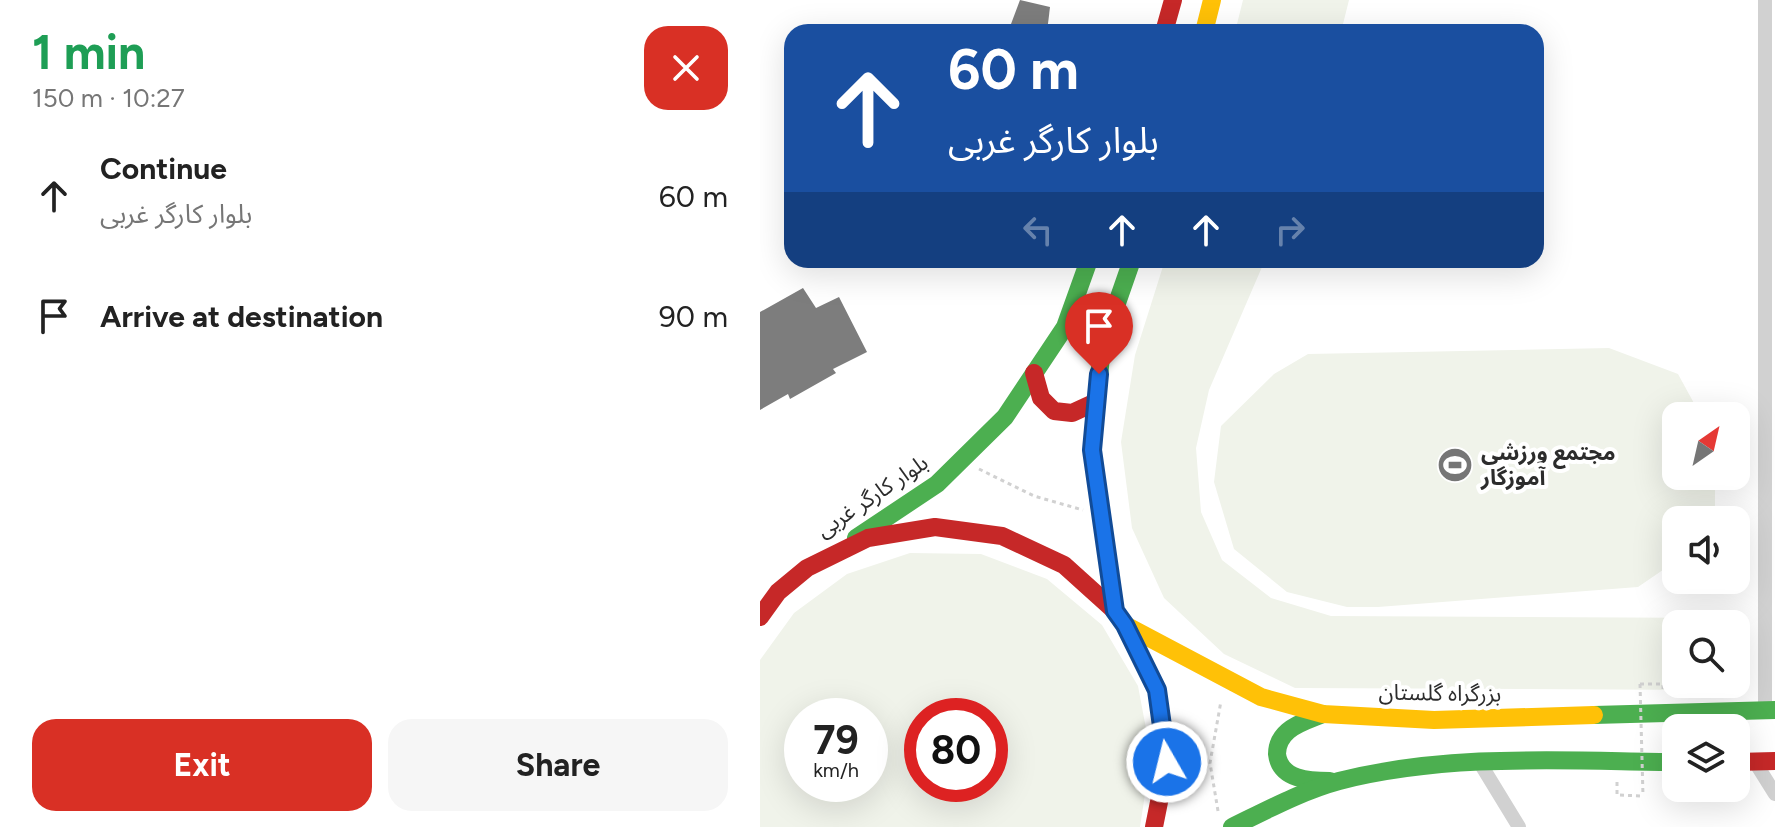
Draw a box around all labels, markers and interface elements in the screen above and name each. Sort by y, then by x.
text: 1 min [32,23,145,81]
button: close [644,26,728,110]
text: 60 m [948,36,1079,103]
icon: ahead [816,56,920,160]
text: 150 m · 10:27 [32,82,185,114]
text: بلوار کارگر غربی [948,119,1159,162]
text: Continue [100,150,227,187]
icon: ahead [32,174,76,218]
text: 60 m [659,178,728,215]
text: بلوار کارگر غربی [100,198,252,230]
icon: left [1016,208,1060,252]
icon: ahead [1100,208,1144,252]
icon: ahead [1184,208,1228,252]
icon: right [1268,208,1312,252]
pin [1065,292,1133,374]
icon: arrive [32,294,76,338]
text: Arrive at destination [100,298,383,335]
text: 90 m [659,298,728,335]
icon: arrive [1077,304,1121,348]
north arrow [1662,402,1750,490]
map controls [1662,402,1750,802]
place label: مجتمع ورزشی آموزگار [1480,439,1616,491]
sports icon: مجتمع ورزشی آموزگار [1436,446,1474,484]
street label: بلوار کارگر غربی [811,449,933,543]
button: sound [1662,506,1750,594]
button: search [1662,610,1750,698]
street label: بزرگراه گلستان [1378,678,1502,708]
speed limit sign: 80 [904,698,1008,802]
button: layers [1662,714,1750,802]
text: 79 [813,716,859,764]
button: Exit [32,719,372,811]
button: Share [388,719,728,811]
position arrow [1125,720,1209,804]
text: km/h [813,758,859,782]

